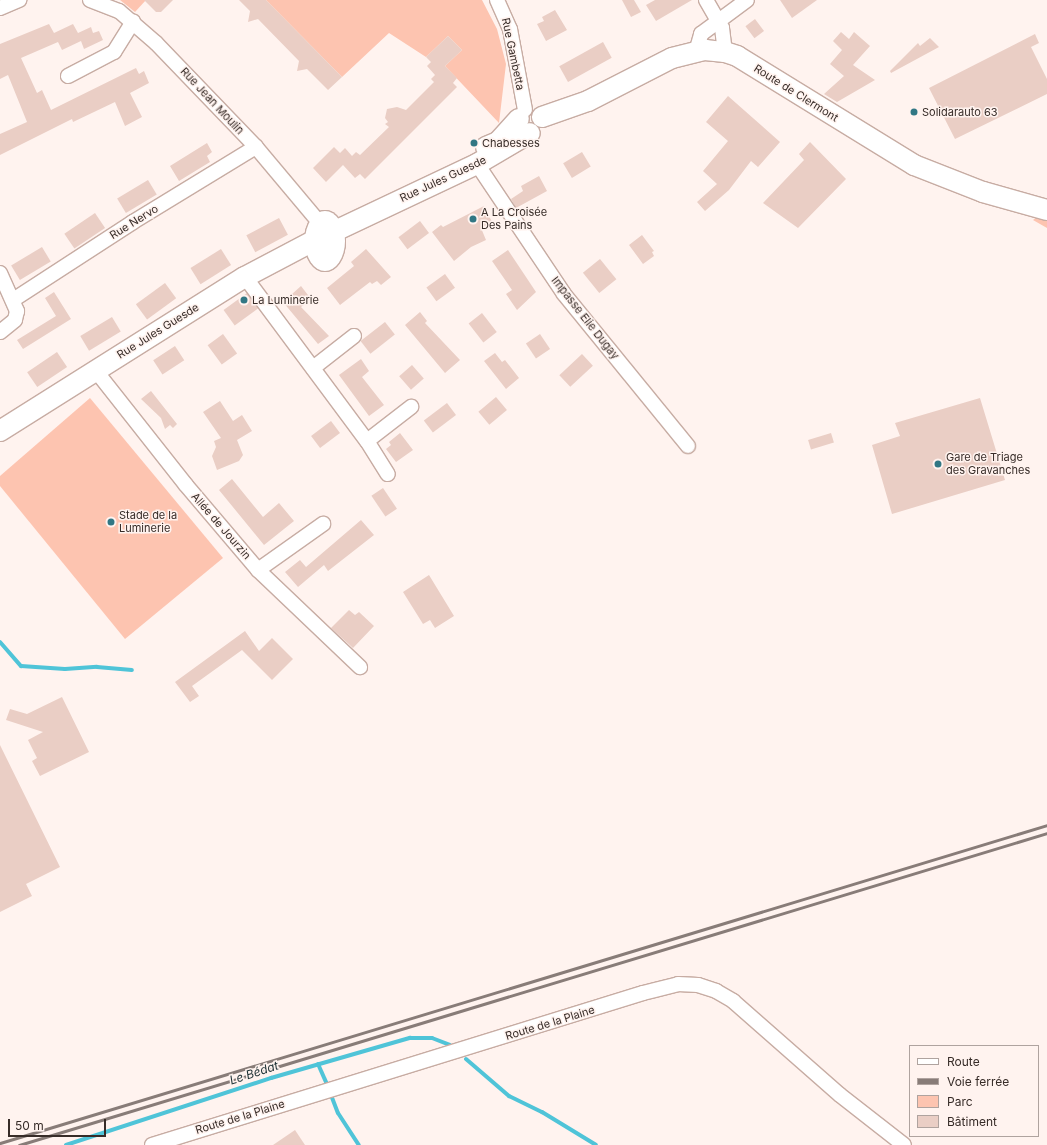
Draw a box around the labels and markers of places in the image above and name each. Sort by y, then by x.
place label: Solidarauto 63 [922,105,998,119]
marker: Solidarauto 63 [909,107,919,117]
place label: Chabesses [482,136,540,150]
marker: Chabesses [469,138,479,148]
place label: A La Croisée Des Pains [481,206,547,232]
marker: A La Croisée Des Pains [468,214,478,224]
place label: La Luminerie [252,293,319,307]
marker: La Luminerie [239,295,249,305]
place label: Gare de Triage des Gravanches [946,451,1030,477]
marker: Gare de Triage des Gravanches [933,459,943,469]
place label: Stade de la Luminerie [119,509,177,535]
marker: Stade de la Luminerie [106,517,116,527]

